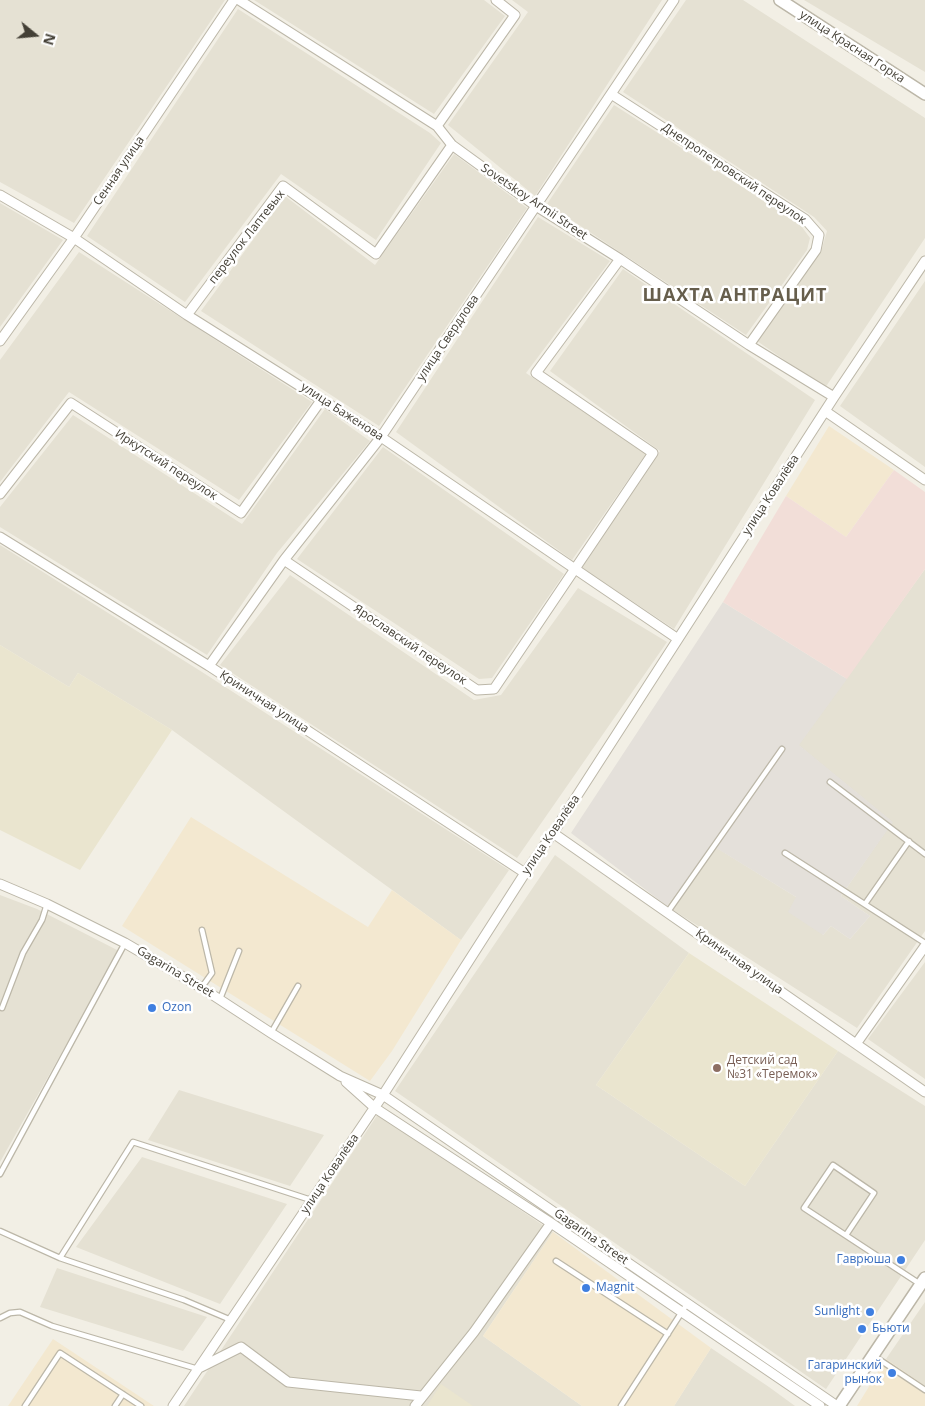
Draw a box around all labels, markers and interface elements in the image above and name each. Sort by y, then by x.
street label: улица Красная Горка [797,8,907,86]
north arrow [10,10,60,60]
text: N [39,31,61,48]
street label: Днепропетровский переулок [659,120,809,228]
street label: Сенная улица [90,134,148,208]
street label: Sovetskoy Armii Street [478,161,590,243]
street label: переулок Лаптевых [206,187,288,287]
district label: ШАХТА АНТРАЦИТ [641,285,829,307]
street label: улица Свердлова [414,292,482,384]
street label: улица Баженова [298,380,386,444]
street label: Иркутский переулок [112,427,220,503]
street label: улица Ковалёва [740,452,802,538]
street label: Ярославский переулок [351,602,469,688]
street label: Криничная улица [217,668,311,736]
street label: улица Ковалёва [519,792,583,878]
street label: Криничная улица [692,926,786,998]
street label: Gagarina Street [134,943,216,1001]
place label: Ozon [162,1001,192,1015]
marker: Ozon [146,1002,158,1014]
place label: Детский сад №31 «Теремок» [727,1054,818,1082]
marker: Детский сад №31 «Теремок» [711,1062,723,1074]
street label: улица Ковалёва [298,1131,362,1217]
street label: Gagarina Street [551,1206,631,1268]
place label: Гаврюша [837,1253,891,1267]
marker: Гаврюша [895,1254,907,1266]
place label: Magnit [596,1281,635,1295]
marker: Magnit [580,1282,592,1294]
place label: Sunlight [814,1305,860,1319]
marker: Sunlight [864,1306,876,1318]
place label: Бьюти [872,1322,910,1336]
marker: Бьюти [856,1323,868,1335]
place label: Гагаринский рынок [807,1359,882,1387]
marker: Гагаринский рынок [886,1367,898,1379]

